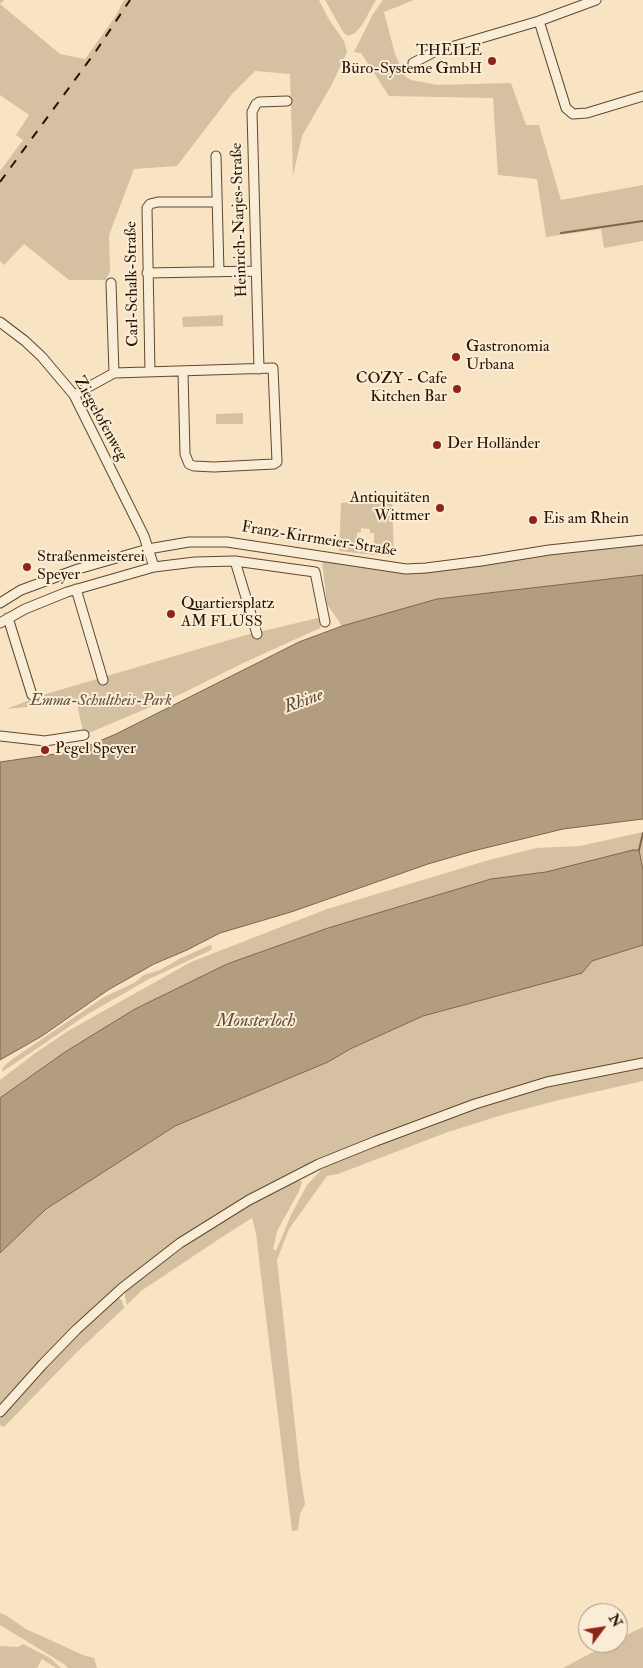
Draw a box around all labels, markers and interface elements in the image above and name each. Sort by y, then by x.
place label: THEILE Büro-Systeme GmbH [341,42,482,80]
marker: THEILE Büro-Systeme GmbH [486,55,498,67]
street label: Heinrich-Narjes-Straße [228,142,252,298]
street label: Carl-Schalk-Straße [122,221,144,347]
place label: Gastronomia Urbana [466,338,549,376]
marker: Gastronomia Urbana [450,351,462,363]
place label: COZY - Cafe Kitchen Bar [356,370,447,408]
street label: Ziegelofenweg [69,374,131,464]
marker: COZY - Cafe Kitchen Bar [451,383,463,395]
place label: Der Holländer [447,435,540,455]
marker: Der Holländer [431,439,443,451]
place label: Antiquitäten Wittmer [350,489,430,527]
marker: Antiquitäten Wittmer [434,502,446,514]
place label: Eis am Rhein [543,510,629,530]
marker: Eis am Rhein [527,514,539,526]
street label: Franz-Kirrmeier-Straße [240,518,398,562]
place label: Straßenmeisterei Speyer [37,548,145,586]
marker: Straßenmeisterei Speyer [21,561,33,573]
place label: Quartiersplatz AM FLUSS [181,595,274,633]
marker: Quartiersplatz AM FLUSS [165,608,177,620]
water label: Rhine [281,685,327,719]
park label: Emma-Schultheis-Park [30,692,172,712]
place label: Pegel Speyer [55,740,136,760]
marker: Pegel Speyer [39,744,51,756]
water label: Monsterloch [216,1011,296,1033]
north arrow [578,1603,628,1653]
text: N [605,1611,626,1630]

